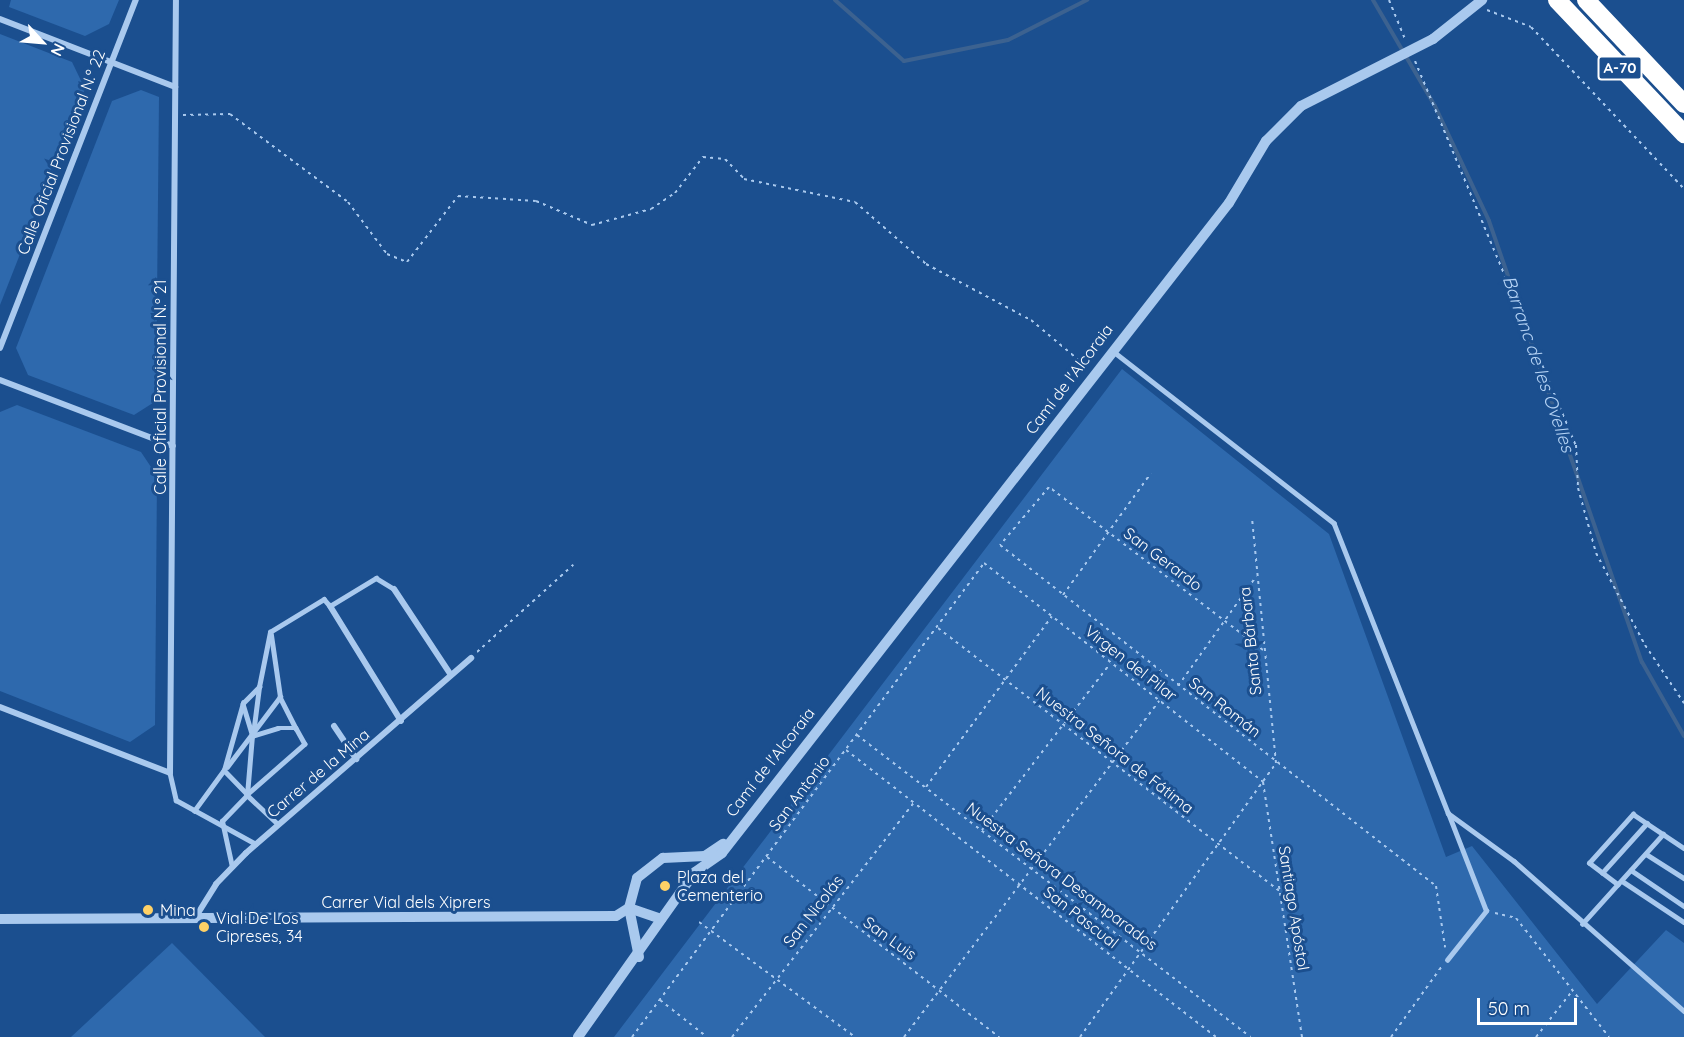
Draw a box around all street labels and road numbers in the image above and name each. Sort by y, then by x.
street label: Calle Oficial Provisional N.º 22 [13,47,109,257]
road number: A-70 [1598,56,1642,80]
street label: Calle Oficial Provisional N.º 21 [150,279,170,495]
street label: Camí de l'Alcoraia [1021,320,1117,438]
street label: San Gerardo [1120,523,1206,595]
street label: Santa Bárbara [1235,586,1265,696]
street label: Virgen del Pilar [1081,621,1181,705]
street label: San Román [1185,673,1265,741]
street label: Nuestra Señora de Fátima [1032,683,1198,817]
street label: Camí de l'Alcoraia [721,704,819,820]
street label: Carrer de la Mina [263,724,373,822]
street label: San Antonio [764,752,834,834]
street label: Nuestra Señora Desamparados [963,798,1161,954]
street label: Santiago Apóstol [1275,844,1313,972]
street label: San Nicolás [779,871,847,951]
street label: San Pascual [1040,882,1122,952]
street label: Carrer Vial dels Xiprers [321,892,491,912]
street label: San Luis [860,912,920,964]

